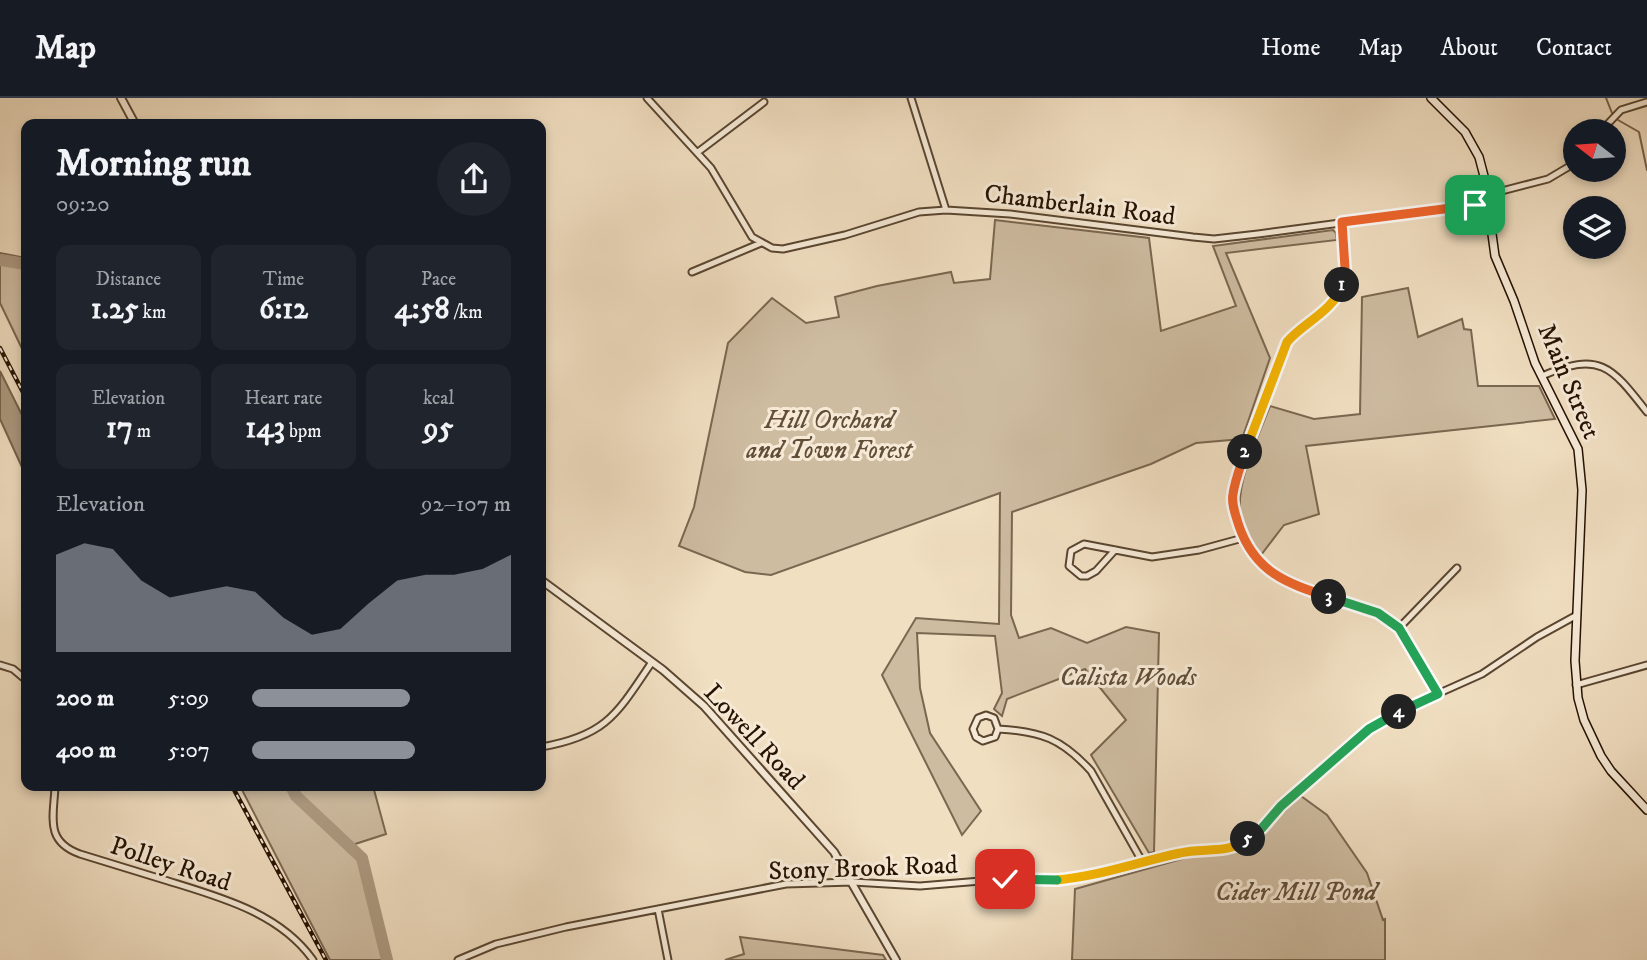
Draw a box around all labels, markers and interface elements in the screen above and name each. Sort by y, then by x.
text: Map [35,28,96,69]
text: Home [1261,33,1320,63]
text: Map [1358,33,1403,63]
text: About [1441,33,1498,63]
text: Contact [1536,33,1612,63]
north arrow [1563,119,1626,182]
map controls [1563,119,1626,259]
text: Morning run [56,140,251,188]
button: share [437,142,511,216]
pin [1445,175,1505,235]
street label: Chamberlain Road [982,177,1177,234]
icon: arrive [1456,186,1494,224]
text: 09:20 [56,190,110,219]
button: layers [1563,196,1626,259]
text: Distance [96,268,161,291]
text: Time [263,268,304,291]
text: Pace [421,268,456,291]
pin: 1 [1324,268,1360,302]
text: 1 [1338,273,1345,296]
text: 1.25 [91,291,138,328]
text: 6:12 [259,291,308,328]
text: 4:58 [395,291,450,328]
text: km [138,301,166,324]
text: /km [450,301,482,324]
street label: Main Street [1530,319,1608,444]
text: Elevation [92,387,165,410]
text: Heart rate [245,387,322,410]
text: kcal [423,387,454,410]
park label: Hill Orchard and Town Forest [745,404,914,467]
text: 17 [106,410,133,447]
text: 143 [245,410,285,447]
text: 95 [424,410,453,447]
text: m [133,420,151,443]
text: bpm [285,420,322,443]
pin: 2 [1228,434,1262,470]
text: 2 [1240,440,1249,463]
text: Elevation [56,490,145,519]
text: 92–107 m [421,490,511,519]
pin: 3 [1312,580,1346,614]
text: 3 [1325,585,1332,608]
park label: Calista Woods [1059,661,1198,694]
street label: Lowell Road [696,677,812,797]
text: 200 m [56,684,114,713]
text: 5:09 [168,684,209,713]
pin: 4 [1382,694,1416,730]
text: 4 [1393,700,1404,723]
text: 400 m [56,736,116,765]
text: 5:07 [168,736,210,765]
pin: 5 [1230,822,1266,856]
text: 5 [1243,827,1252,850]
street label: Polley Road [106,829,235,899]
street label: Stony Brook Road [768,849,958,888]
pin [975,849,1035,909]
icon: check [986,860,1024,898]
park label: Cider Mill Pond [1215,876,1381,909]

